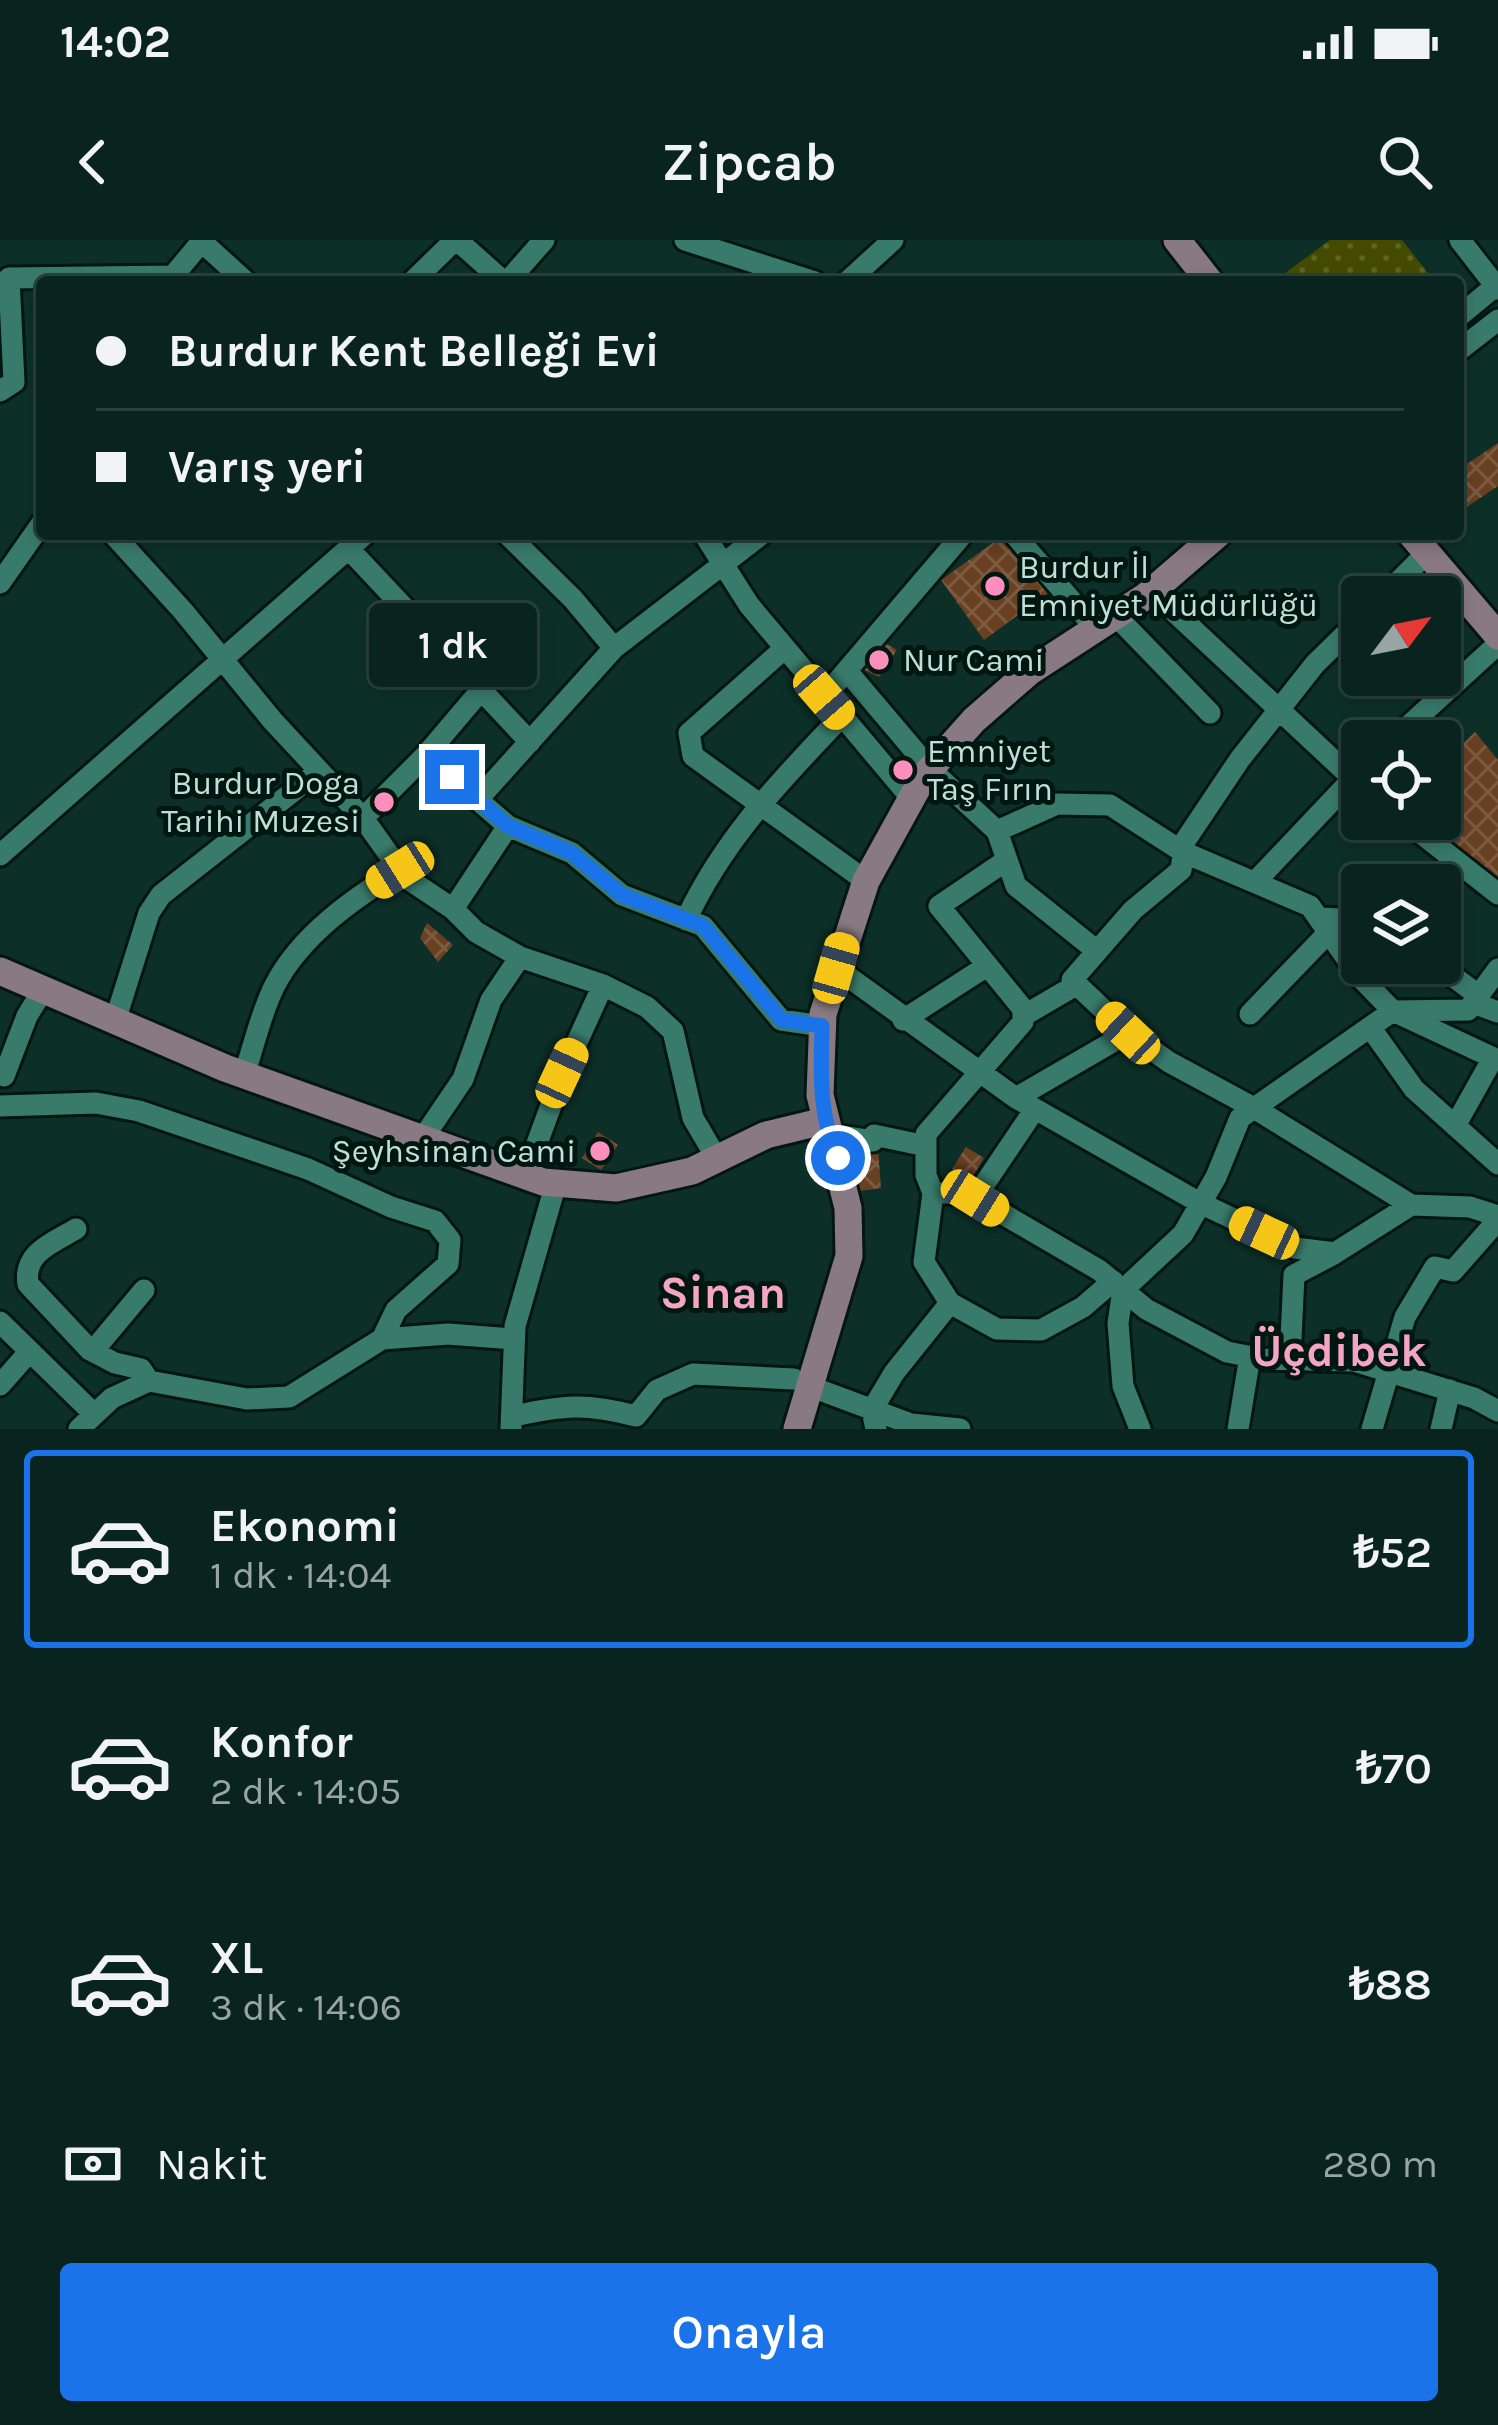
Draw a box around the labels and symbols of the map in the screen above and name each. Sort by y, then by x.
place label: Burdur İl Emniyet Müdürlüğü [1019,548,1318,624]
marker: Burdur İl Emniyet Müdürlüğü [982,573,1008,599]
north arrow [1341,576,1461,696]
callout: 1 dk [368,603,536,687]
place label: Nur Cami [903,641,1044,679]
marker: Nur Cami [866,647,892,673]
car [787,658,861,736]
place label: Emniyet Taş Fırın [927,732,1053,808]
route end [425,750,479,804]
marker: Emniyet Taş Fırın [890,757,916,783]
place label: Burdur Doga Tarihi Muzesi [161,764,360,840]
marker: Burdur Doga Tarihi Muzesi [371,789,397,815]
car [360,836,440,904]
car [809,928,863,1008]
car [1089,995,1167,1071]
car [530,1033,594,1113]
route start [811,1131,865,1185]
place label: Şeyhsinan Cami [332,1132,576,1170]
marker: Şeyhsinan Cami [587,1138,613,1164]
car [935,1164,1015,1232]
car [1224,1201,1304,1265]
district label: Sinan [660,1267,786,1319]
district label: Üçdibek [1251,1325,1427,1377]

